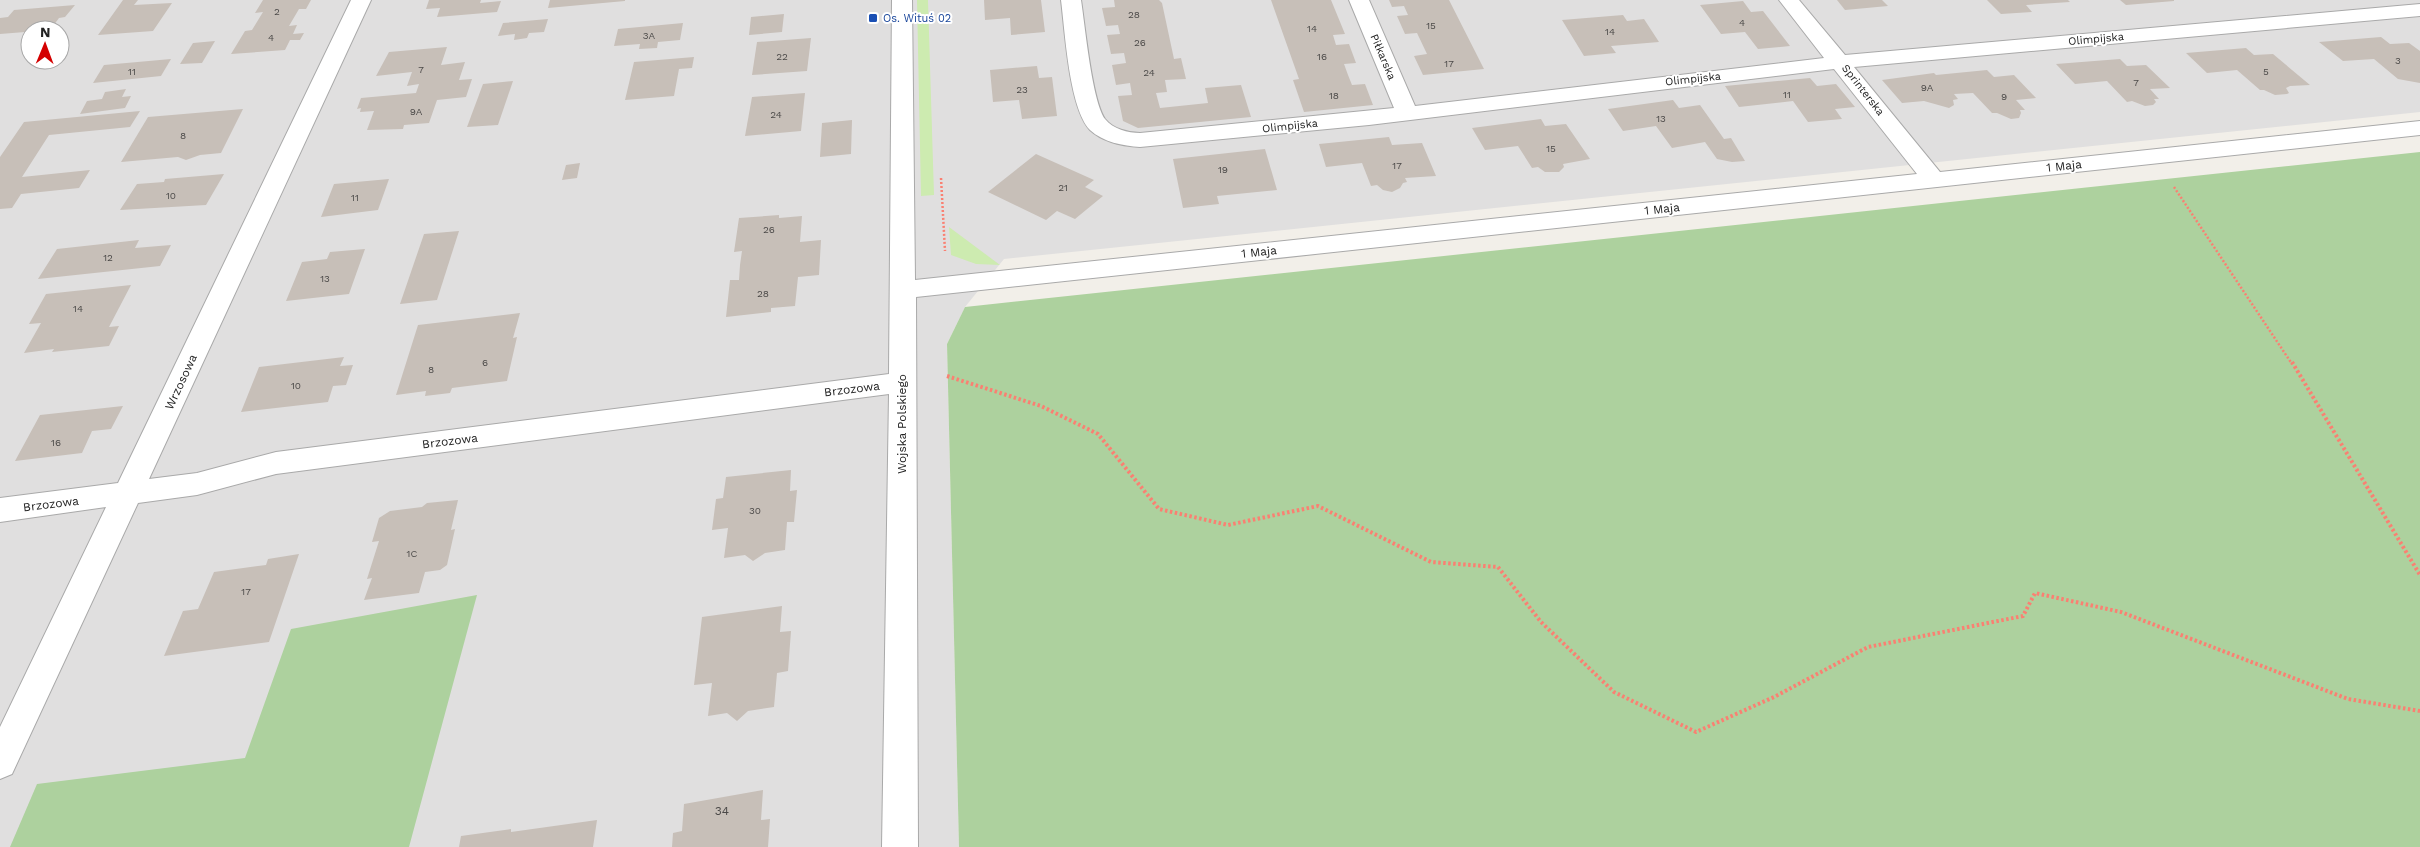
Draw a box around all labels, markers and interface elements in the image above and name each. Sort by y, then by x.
house number: 2 [274,6,280,17]
house number: 28 [1128,9,1140,20]
marker: Os. Wituś 02 [867,12,879,24]
place label: Os. Wituś 02 [883,12,951,25]
house number: 4 [1739,17,1745,28]
north arrow [20,20,70,70]
house number: 15 [1426,20,1436,31]
house number: 14 [1307,23,1317,34]
text: N [40,24,51,40]
house number: 14 [1605,26,1615,37]
house number: 3A [643,30,656,41]
street label: Olimpijska [2068,30,2124,48]
house number: 4 [268,32,274,43]
street label: Piłkarska [1368,32,1398,82]
house number: 26 [1134,37,1146,48]
house number: 22 [776,51,788,62]
house number: 16 [1317,51,1327,62]
house number: 3 [2395,55,2401,66]
house number: 17 [1444,58,1454,69]
street label: Sprinterska [1839,62,1887,118]
house number: 7 [418,64,424,75]
house number: 11 [128,66,136,77]
house number: 5 [2263,66,2269,77]
house number: 24 [1143,67,1155,78]
street label: Olimpijska [1665,70,1721,88]
house number: 7 [2133,77,2139,88]
house number: 9A [1921,82,1934,93]
house number: 23 [1016,84,1028,95]
house number: 11 [1783,89,1791,100]
house number: 18 [1329,90,1339,101]
house number: 9 [2001,91,2007,102]
house number: 9A [410,106,423,117]
house number: 24 [770,109,782,120]
house number: 13 [1656,113,1666,124]
street label: Olimpijska [1262,117,1318,135]
house number: 8 [180,130,186,141]
house number: 15 [1546,143,1556,154]
street label: 1 Maja [2045,157,2083,175]
house number: 17 [1392,160,1402,171]
house number: 19 [1218,164,1228,175]
house number: 21 [1058,182,1068,193]
house number: 10 [166,190,176,201]
house number: 11 [351,192,359,203]
street label: 1 Maja [1643,200,1681,218]
house number: 26 [763,224,775,235]
street label: 1 Maja [1240,243,1278,261]
house number: 12 [103,252,113,263]
house number: 13 [320,273,330,284]
house number: 28 [757,288,769,299]
house number: 14 [73,303,83,314]
street label: Wrzosowa [162,352,200,412]
house number: 6 [482,357,488,368]
house number: 8 [428,364,434,375]
street label: Wojska Polskiego [895,374,909,474]
street label: Brzozowa [823,379,881,399]
house number: 10 [291,380,301,391]
street label: Brzozowa [421,431,479,451]
house number: 16 [51,437,61,448]
street label: Brzozowa [22,494,80,514]
house number: 30 [749,505,761,516]
house number: 1C [407,548,418,559]
house number: 17 [241,586,251,597]
house number: 34 [715,804,729,818]

